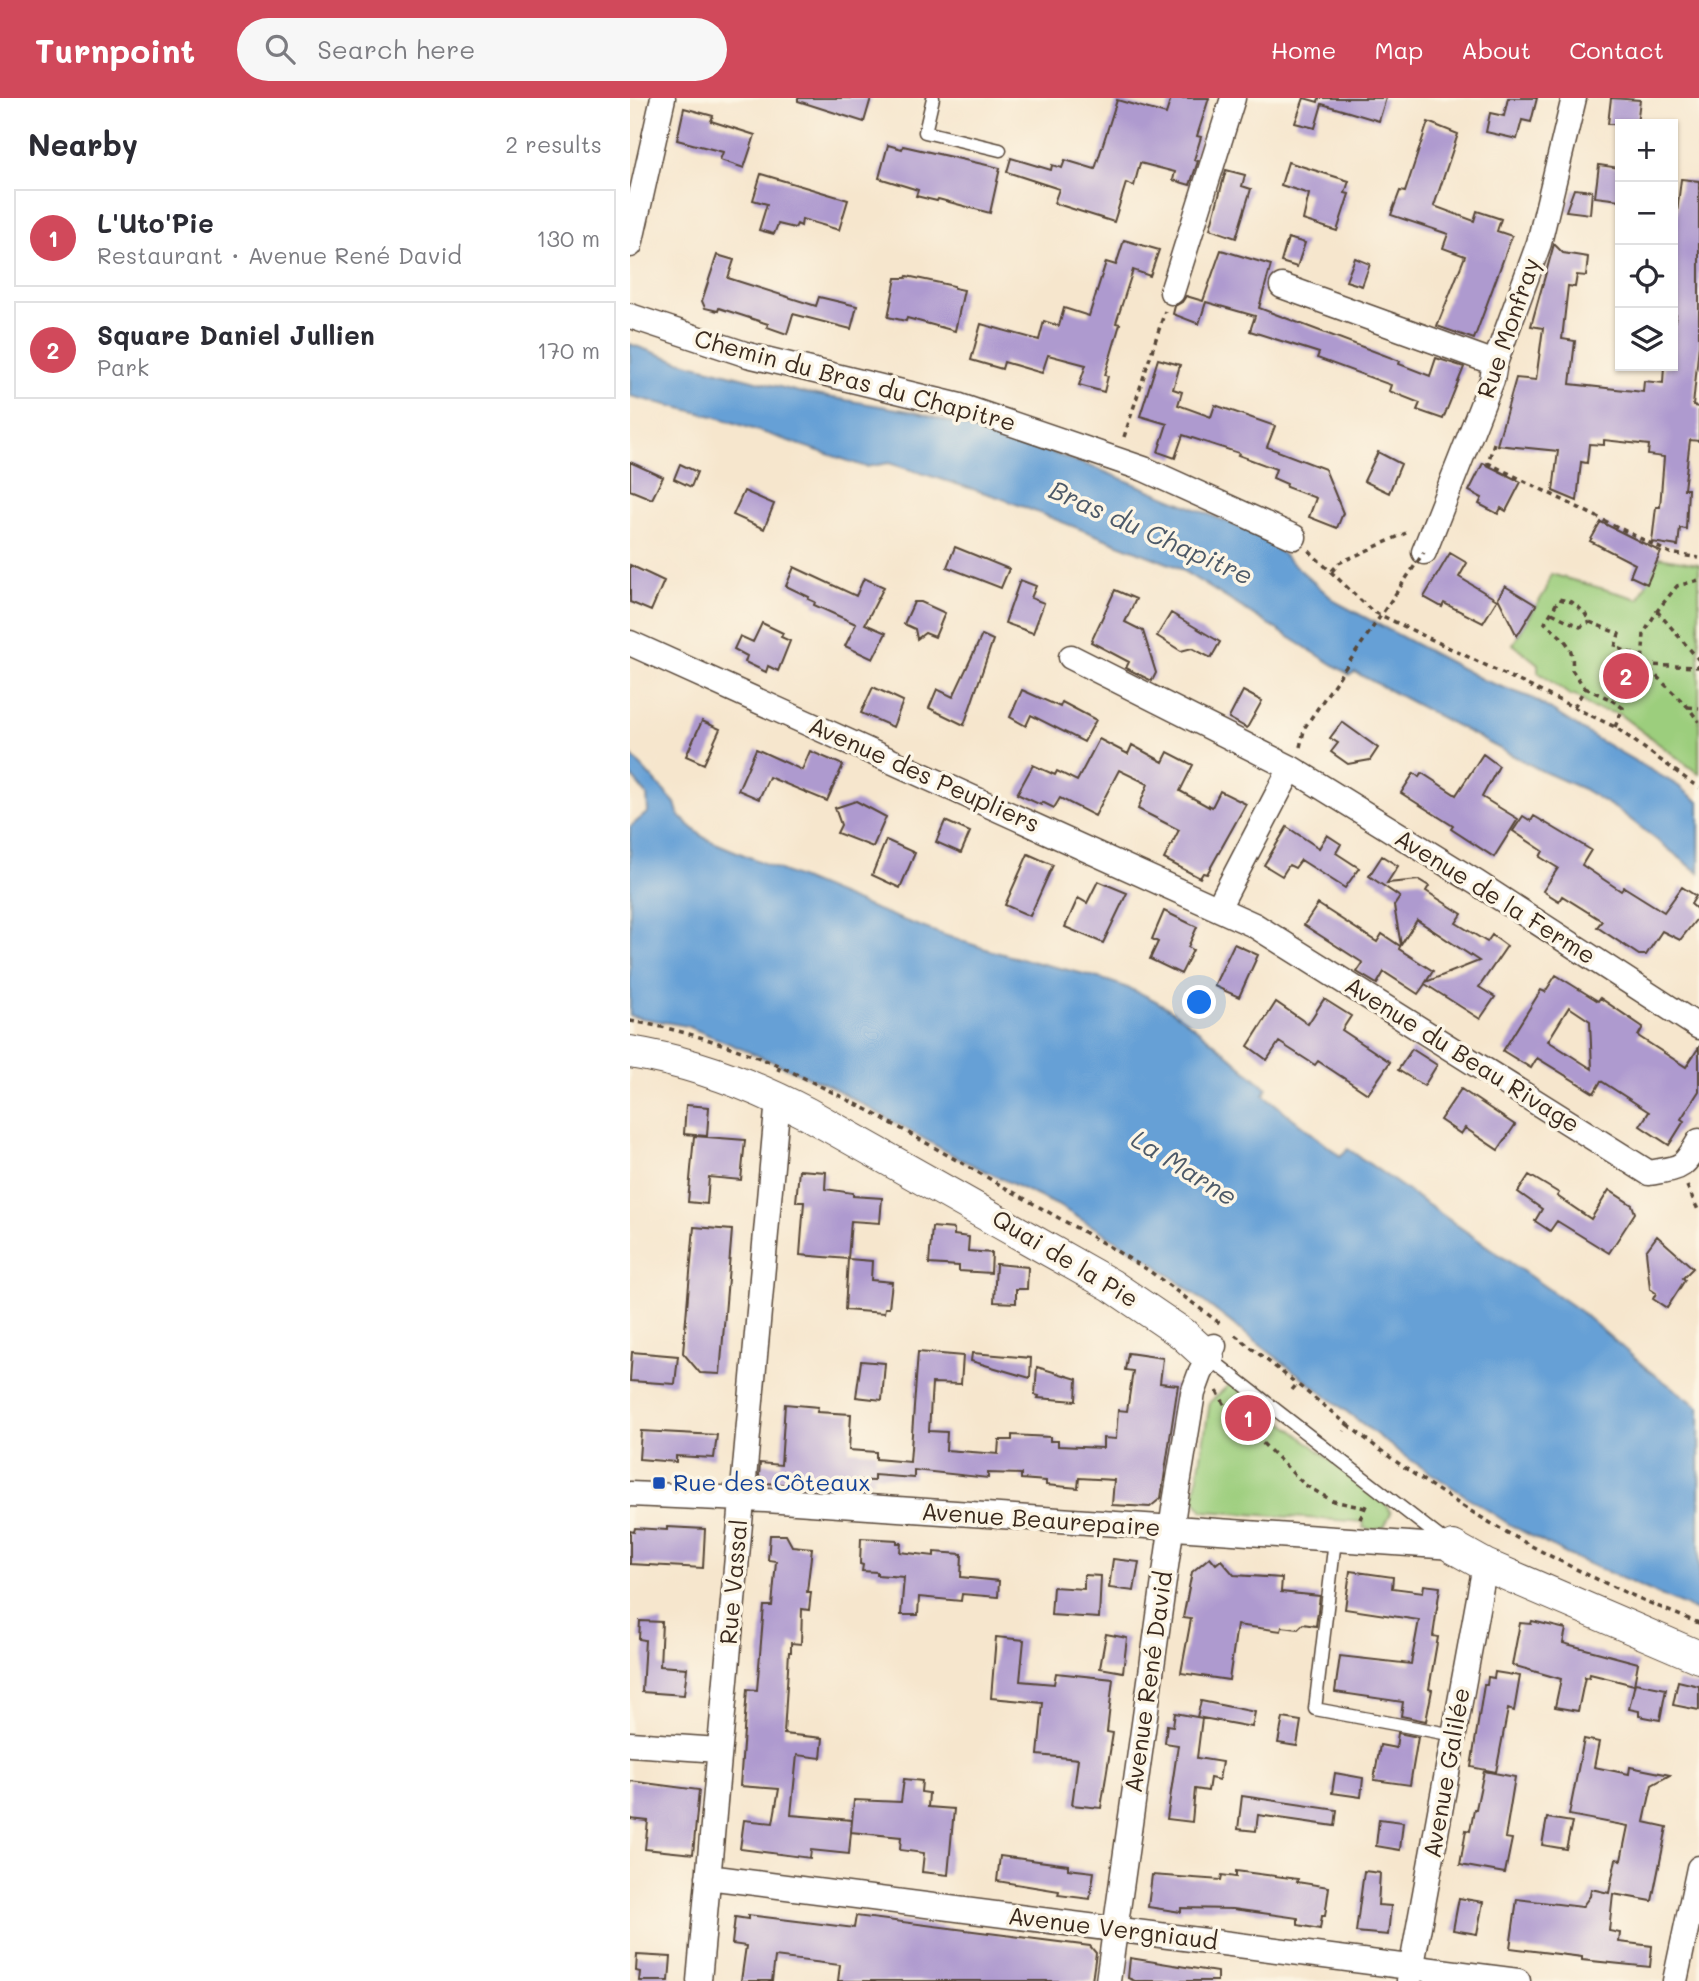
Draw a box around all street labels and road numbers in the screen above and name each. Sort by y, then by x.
street label: Rue Monfray [1469,253,1546,402]
street label: Chemin du Bras du Chapitre [691,322,1020,437]
street label: Avenue des Peupliers [804,709,1045,839]
street label: Avenue de la Ferme [1389,821,1602,970]
street label: Avenue du Beau Rivage [1339,969,1586,1139]
street label: Quai de la Pie [987,1202,1145,1314]
street label: Avenue Beaurepaire [921,1495,1162,1542]
street label: Rue Vassal [712,1518,753,1646]
street label: Avenue René David [1117,1569,1178,1795]
street label: Avenue Galilée [1415,1685,1476,1860]
street label: Avenue Vergniaud [1007,1899,1220,1956]

